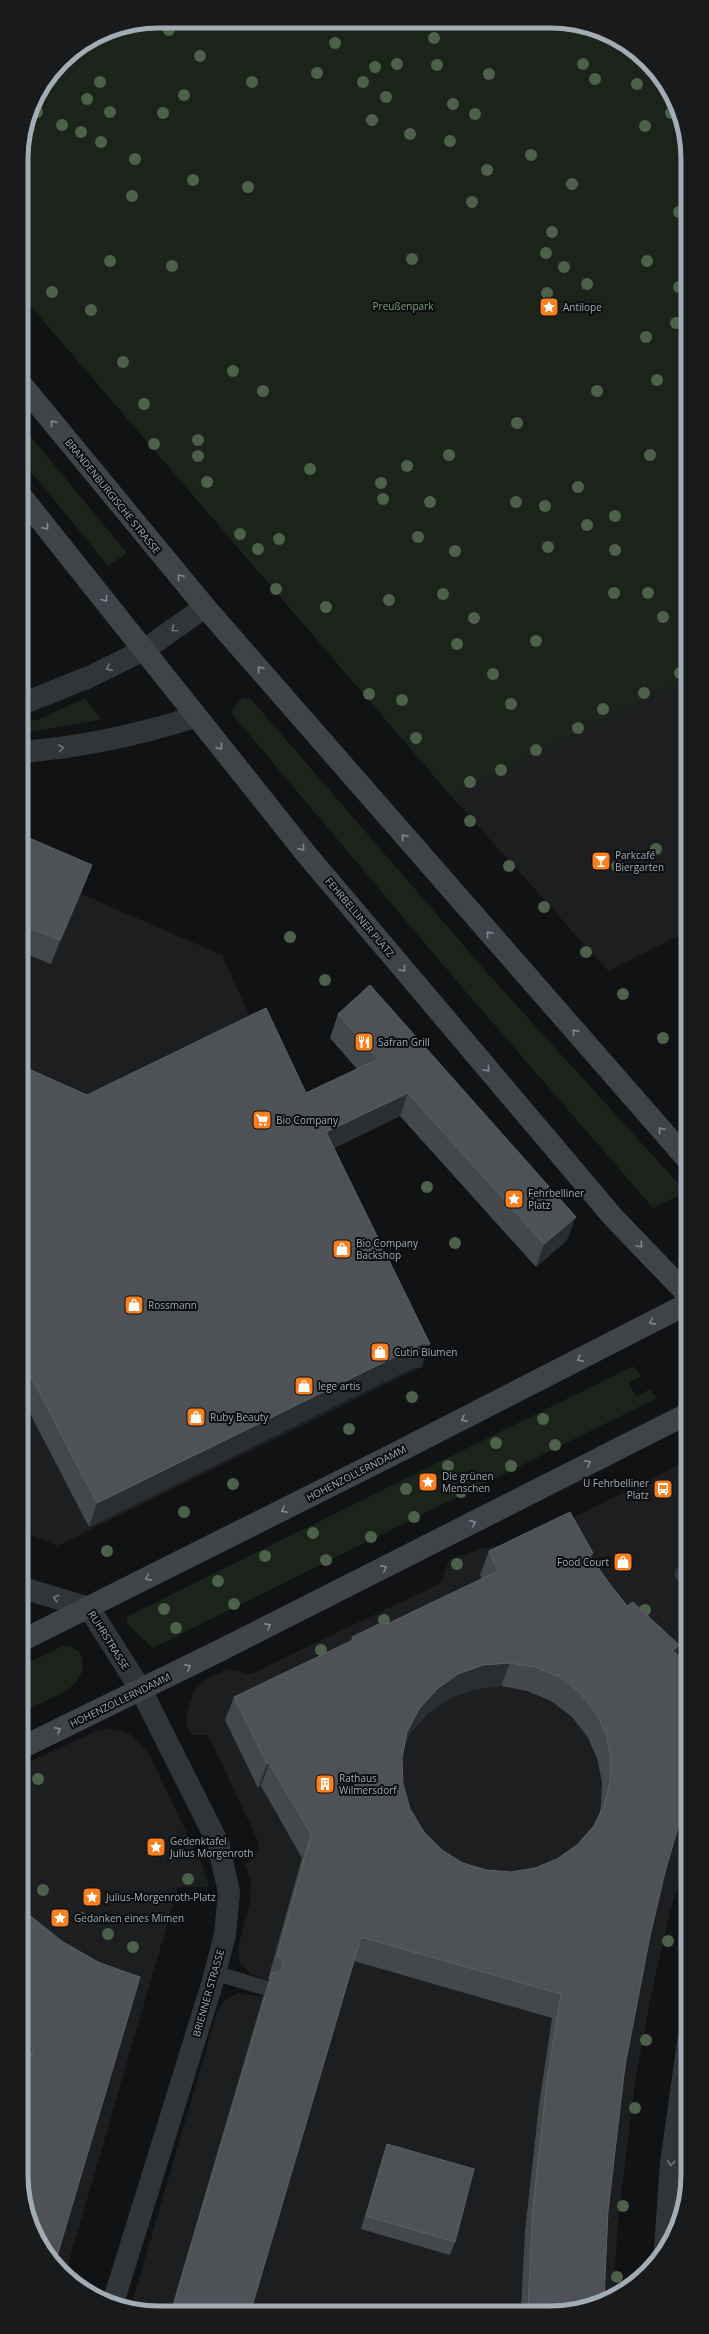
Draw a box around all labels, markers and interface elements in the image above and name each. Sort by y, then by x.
place icon: Antilope [538,296,560,318]
park label: Preußenpark [373,299,434,313]
place label: Antilope [563,300,602,314]
one-way arrow [51,420,58,428]
street label: BRANDENBURGISCHE STRASSE [62,436,164,556]
one-way arrow [42,523,49,530]
one-way arrow [178,575,185,582]
one-way arrow [100,595,107,602]
one-way arrow [172,624,179,631]
one-way arrow [105,663,113,670]
one-way arrow [257,666,264,674]
one-way arrow [215,743,222,750]
one-way arrow [58,744,64,753]
one-way arrow [401,834,408,841]
one-way arrow [297,843,304,851]
place label: Parkcafé Biergarten [615,848,664,874]
bar icon: Parkcafé Biergarten [590,850,612,872]
street label: FEHRBELLINER PLATZ [322,874,398,960]
one-way arrow [487,932,494,939]
one-way arrow [399,964,406,972]
one-way arrow [573,1029,580,1037]
restaurant icon: Safran Grill [353,1031,375,1053]
place label: Safran Grill [378,1035,430,1049]
one-way arrow [483,1064,490,1071]
supermarket icon: Bio Company [251,1109,273,1131]
place label: Bio Company [276,1113,339,1127]
one-way arrow [658,1127,665,1135]
place label: Fehrbelliner Platz [528,1186,584,1212]
place icon: Fehrbelliner Platz [503,1188,525,1210]
place label: Bio Company Backshop [356,1236,419,1262]
shop icon: Bio Company Backshop [331,1238,353,1260]
one-way arrow [635,1240,643,1248]
shop icon: Rossmann [123,1294,145,1316]
place label: Rossmann [148,1298,197,1312]
one-way arrow [649,1317,656,1325]
shop icon: Cutin Blumen [369,1341,391,1363]
place label: Cutin Blumen [394,1345,457,1359]
one-way arrow [576,1355,584,1362]
shop icon: lege artis [293,1375,315,1397]
place label: lege artis [318,1379,361,1393]
shop icon: Ruby Beauty [185,1406,207,1428]
place label: Ruby Beauty [210,1410,269,1424]
one-way arrow [461,1414,468,1422]
street label: HOHENZOLLERNDAMM [304,1442,408,1504]
one-way arrow [584,1461,592,1468]
place label: Die grünen Menschen [442,1469,494,1495]
place icon: Die grünen Menschen [417,1471,439,1493]
place label: U Fehrbelliner Platz [583,1476,649,1502]
bus stop icon: U Fehrbelliner Platz [652,1478,674,1500]
one-way arrow [280,1505,288,1512]
one-way arrow [468,1520,476,1527]
shop icon: Food Court [612,1551,634,1573]
place label: Food Court [557,1555,609,1569]
one-way arrow [380,1565,387,1572]
one-way arrow [144,1573,152,1581]
one-way arrow [53,1594,60,1603]
street label: RUHRSTRASSE [85,1608,133,1672]
one-way arrow [263,1623,271,1631]
one-way arrow [184,1664,191,1671]
street label: HOHENZOLLERNDAMM [67,1670,173,1730]
one-way arrow [54,1727,62,1735]
place label: Rathaus Wilmersdorf [339,1771,397,1797]
building icon: Rathaus Wilmersdorf [314,1773,336,1795]
place label: Gedenktafel Julius Morgenroth [169,1834,253,1860]
place icon: Gedenktafel Julius Morgenroth [145,1836,167,1858]
place icon: Julius-Morgenroth-Platz [81,1886,103,1908]
place label: Julius-Morgenroth-Platz [105,1890,216,1904]
place icon: Gedanken eines Mimen [49,1907,71,1929]
place label: Gedanken eines Mimen [74,1911,184,1925]
street label: BRIENNER STRASSE [189,1948,227,2038]
one-way arrow [667,2160,676,2167]

